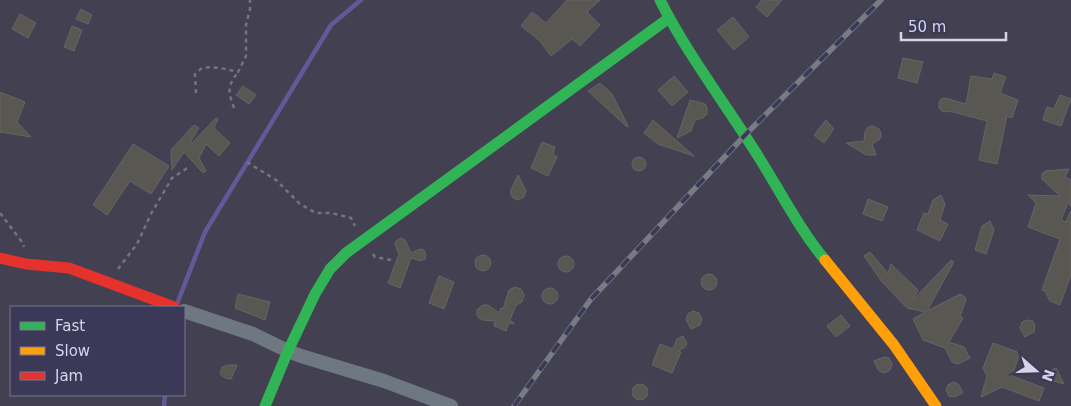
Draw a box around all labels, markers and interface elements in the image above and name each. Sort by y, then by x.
scale bar [901,10,1006,42]
text: 50 m [908,18,946,36]
legend [10,306,185,396]
text: Fast [55,317,85,335]
text: Slow [55,342,90,360]
north arrow [1011,346,1061,396]
text: Jam [54,367,83,385]
text: N [1039,367,1058,384]

